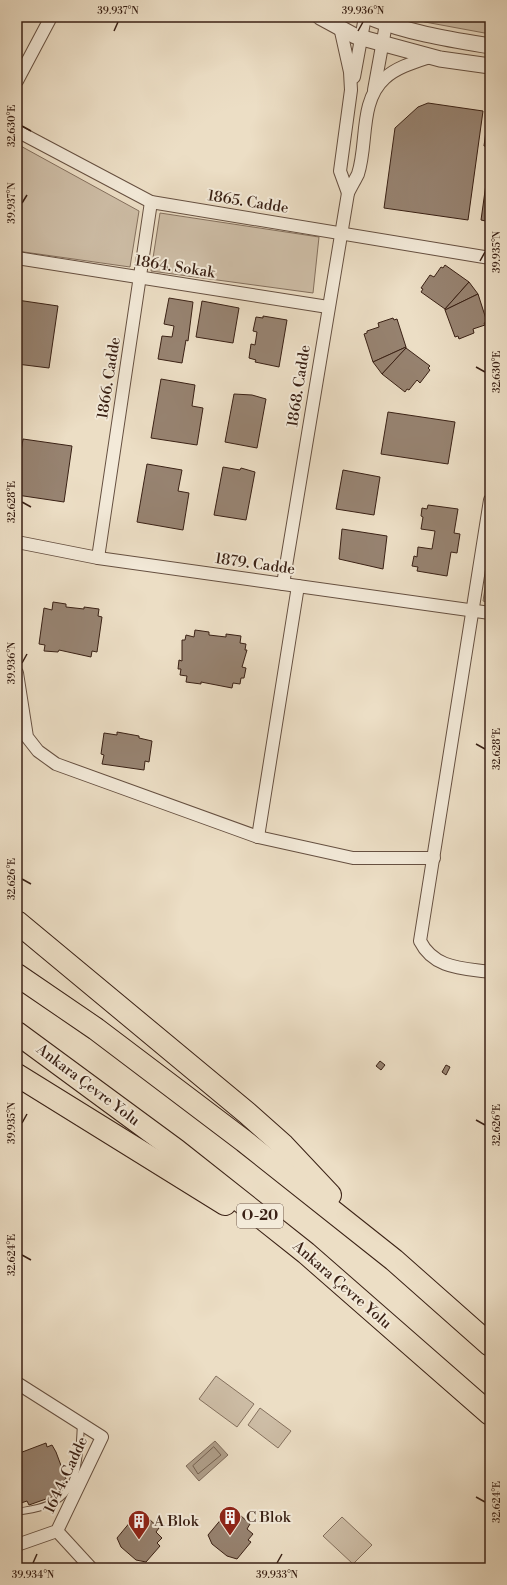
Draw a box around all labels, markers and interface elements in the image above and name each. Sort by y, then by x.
text: 39.937°N [97,5,139,17]
text: 39.936°N [342,5,385,17]
text: 32.630°E [6,105,18,147]
text: 39.937°N [6,182,18,224]
street label: 1865. Cadde [206,186,290,218]
text: 39.935°N [491,230,503,273]
street label: 1864. Sokak [134,251,218,283]
street label: 1866. Cadde [93,336,125,420]
street label: 1868. Cadde [283,344,315,428]
text: 32.630°E [491,351,503,393]
text: 32.628°E [6,481,18,523]
street label: 1879. Cadde [214,549,296,579]
text: 39.936°N [6,641,18,684]
text: 32.628°E [491,728,503,770]
text: 32.626°E [6,858,18,900]
street label: Ankara Çevre Yolu [32,1039,144,1130]
text: 39.935°N [6,1101,18,1144]
text: 32.626°E [491,1104,503,1146]
road number: O-20 [237,1204,283,1228]
text: 32.624°E [6,1234,18,1276]
street label: Ankara Çevre Yolu [288,1236,396,1333]
street label: 1644. Cadde [40,1434,92,1516]
text: 32.624°E [491,1481,503,1523]
building icon: C Blok [217,1504,243,1537]
building icon: A Blok [126,1508,152,1541]
place label: C Blok [246,1508,292,1527]
place label: A Blok [153,1512,200,1531]
text: 39.934°N [12,1569,55,1581]
text: 39.933°N [256,1569,299,1581]

